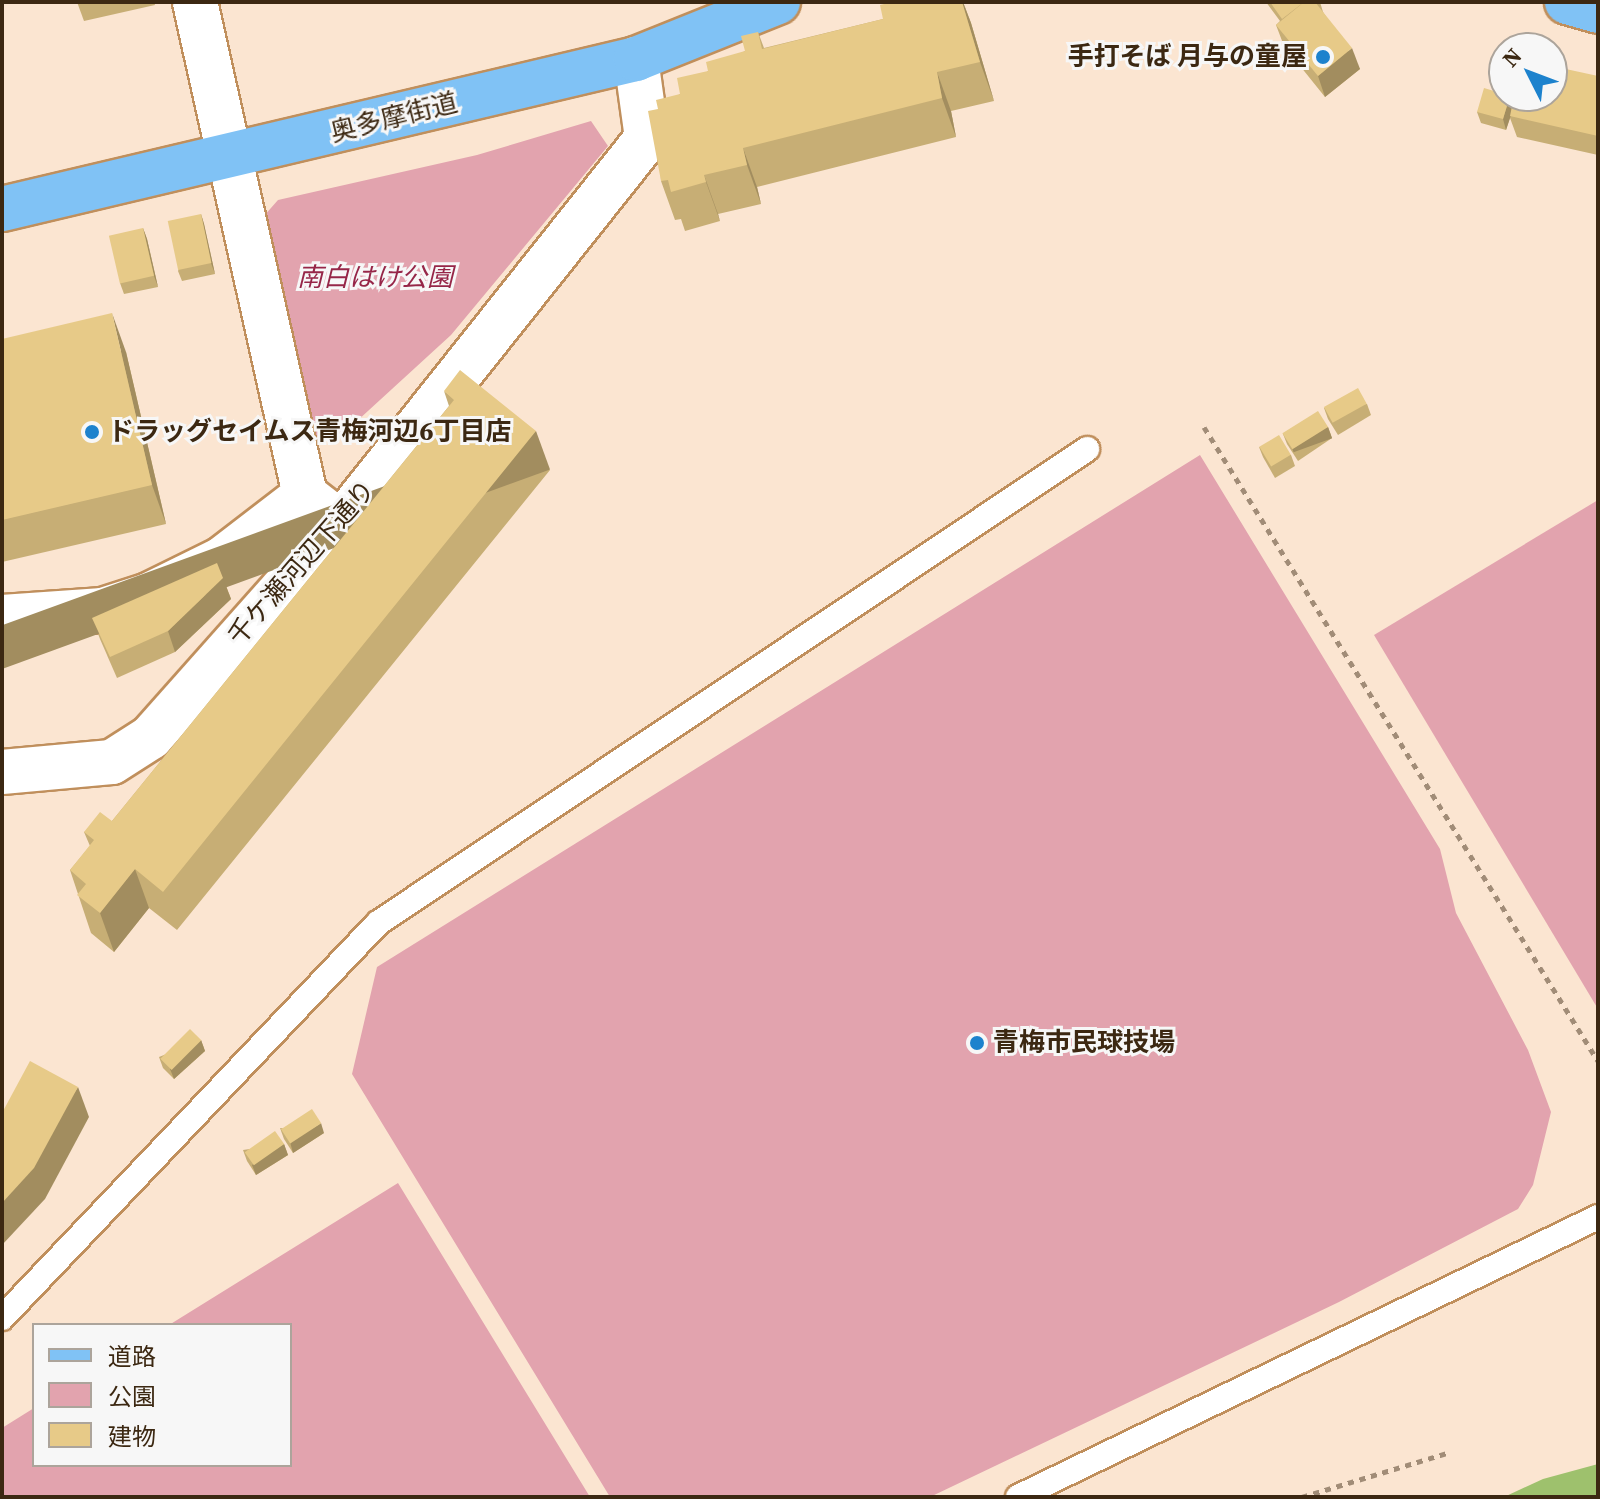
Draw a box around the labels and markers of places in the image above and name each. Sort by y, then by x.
place label: 手打そば 月与の童屋 [1067,41,1307,73]
marker: 手打そば 月与の童屋 [1314,48,1332,66]
place label: ドラッグセイムス青梅河辺6丁目店 [108,416,512,448]
marker: ドラッグセイムス青梅河辺6丁目店 [83,423,101,441]
place label: 青梅市民球技場 [993,1027,1175,1059]
marker: 青梅市民球技場 [968,1034,986,1052]

